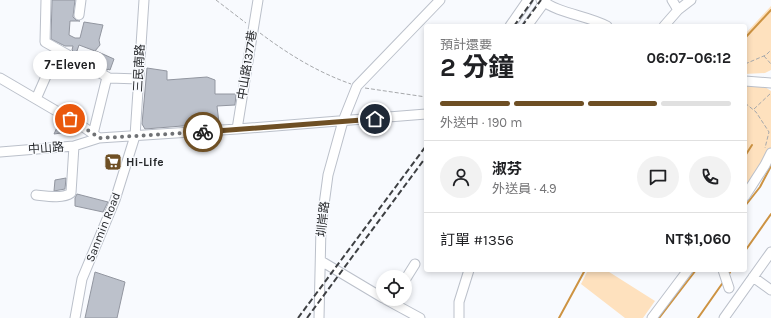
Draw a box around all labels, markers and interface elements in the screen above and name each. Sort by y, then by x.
street label: 中山路1377巷 [235,29,259,101]
text: 預計還要 [440,37,492,52]
street label: 三民南路 [131,44,147,92]
text: 06:07–06:12 [646,49,731,67]
callout: 7-Eleven [33,51,107,79]
text: 2 分鐘 [440,52,514,83]
text: 7-Eleven [44,57,96,72]
pin [53,102,87,136]
pin [358,102,392,136]
icon: bag [59,108,81,130]
icon: home [364,108,386,130]
courier [183,112,223,152]
text: 外送中 · 190 m [440,115,522,130]
icon: bike [192,121,214,143]
street label: 中山路 [28,140,64,156]
supermarket icon: Hi-Life [103,152,123,172]
place label: Hi-Life [126,155,164,169]
button: person [440,156,482,198]
button: chat [637,156,679,198]
button: phone [689,156,731,198]
text: 淑芬 [492,160,522,178]
text: 外送員 · 4.9 [492,181,557,196]
street label: Sanmin Road [83,190,123,264]
street label: 圳岸路 [314,200,332,238]
text: NT$1,060 [665,230,731,248]
text: 訂單 #1356 [440,231,514,249]
map controls [376,270,412,306]
button: locate [376,270,412,306]

